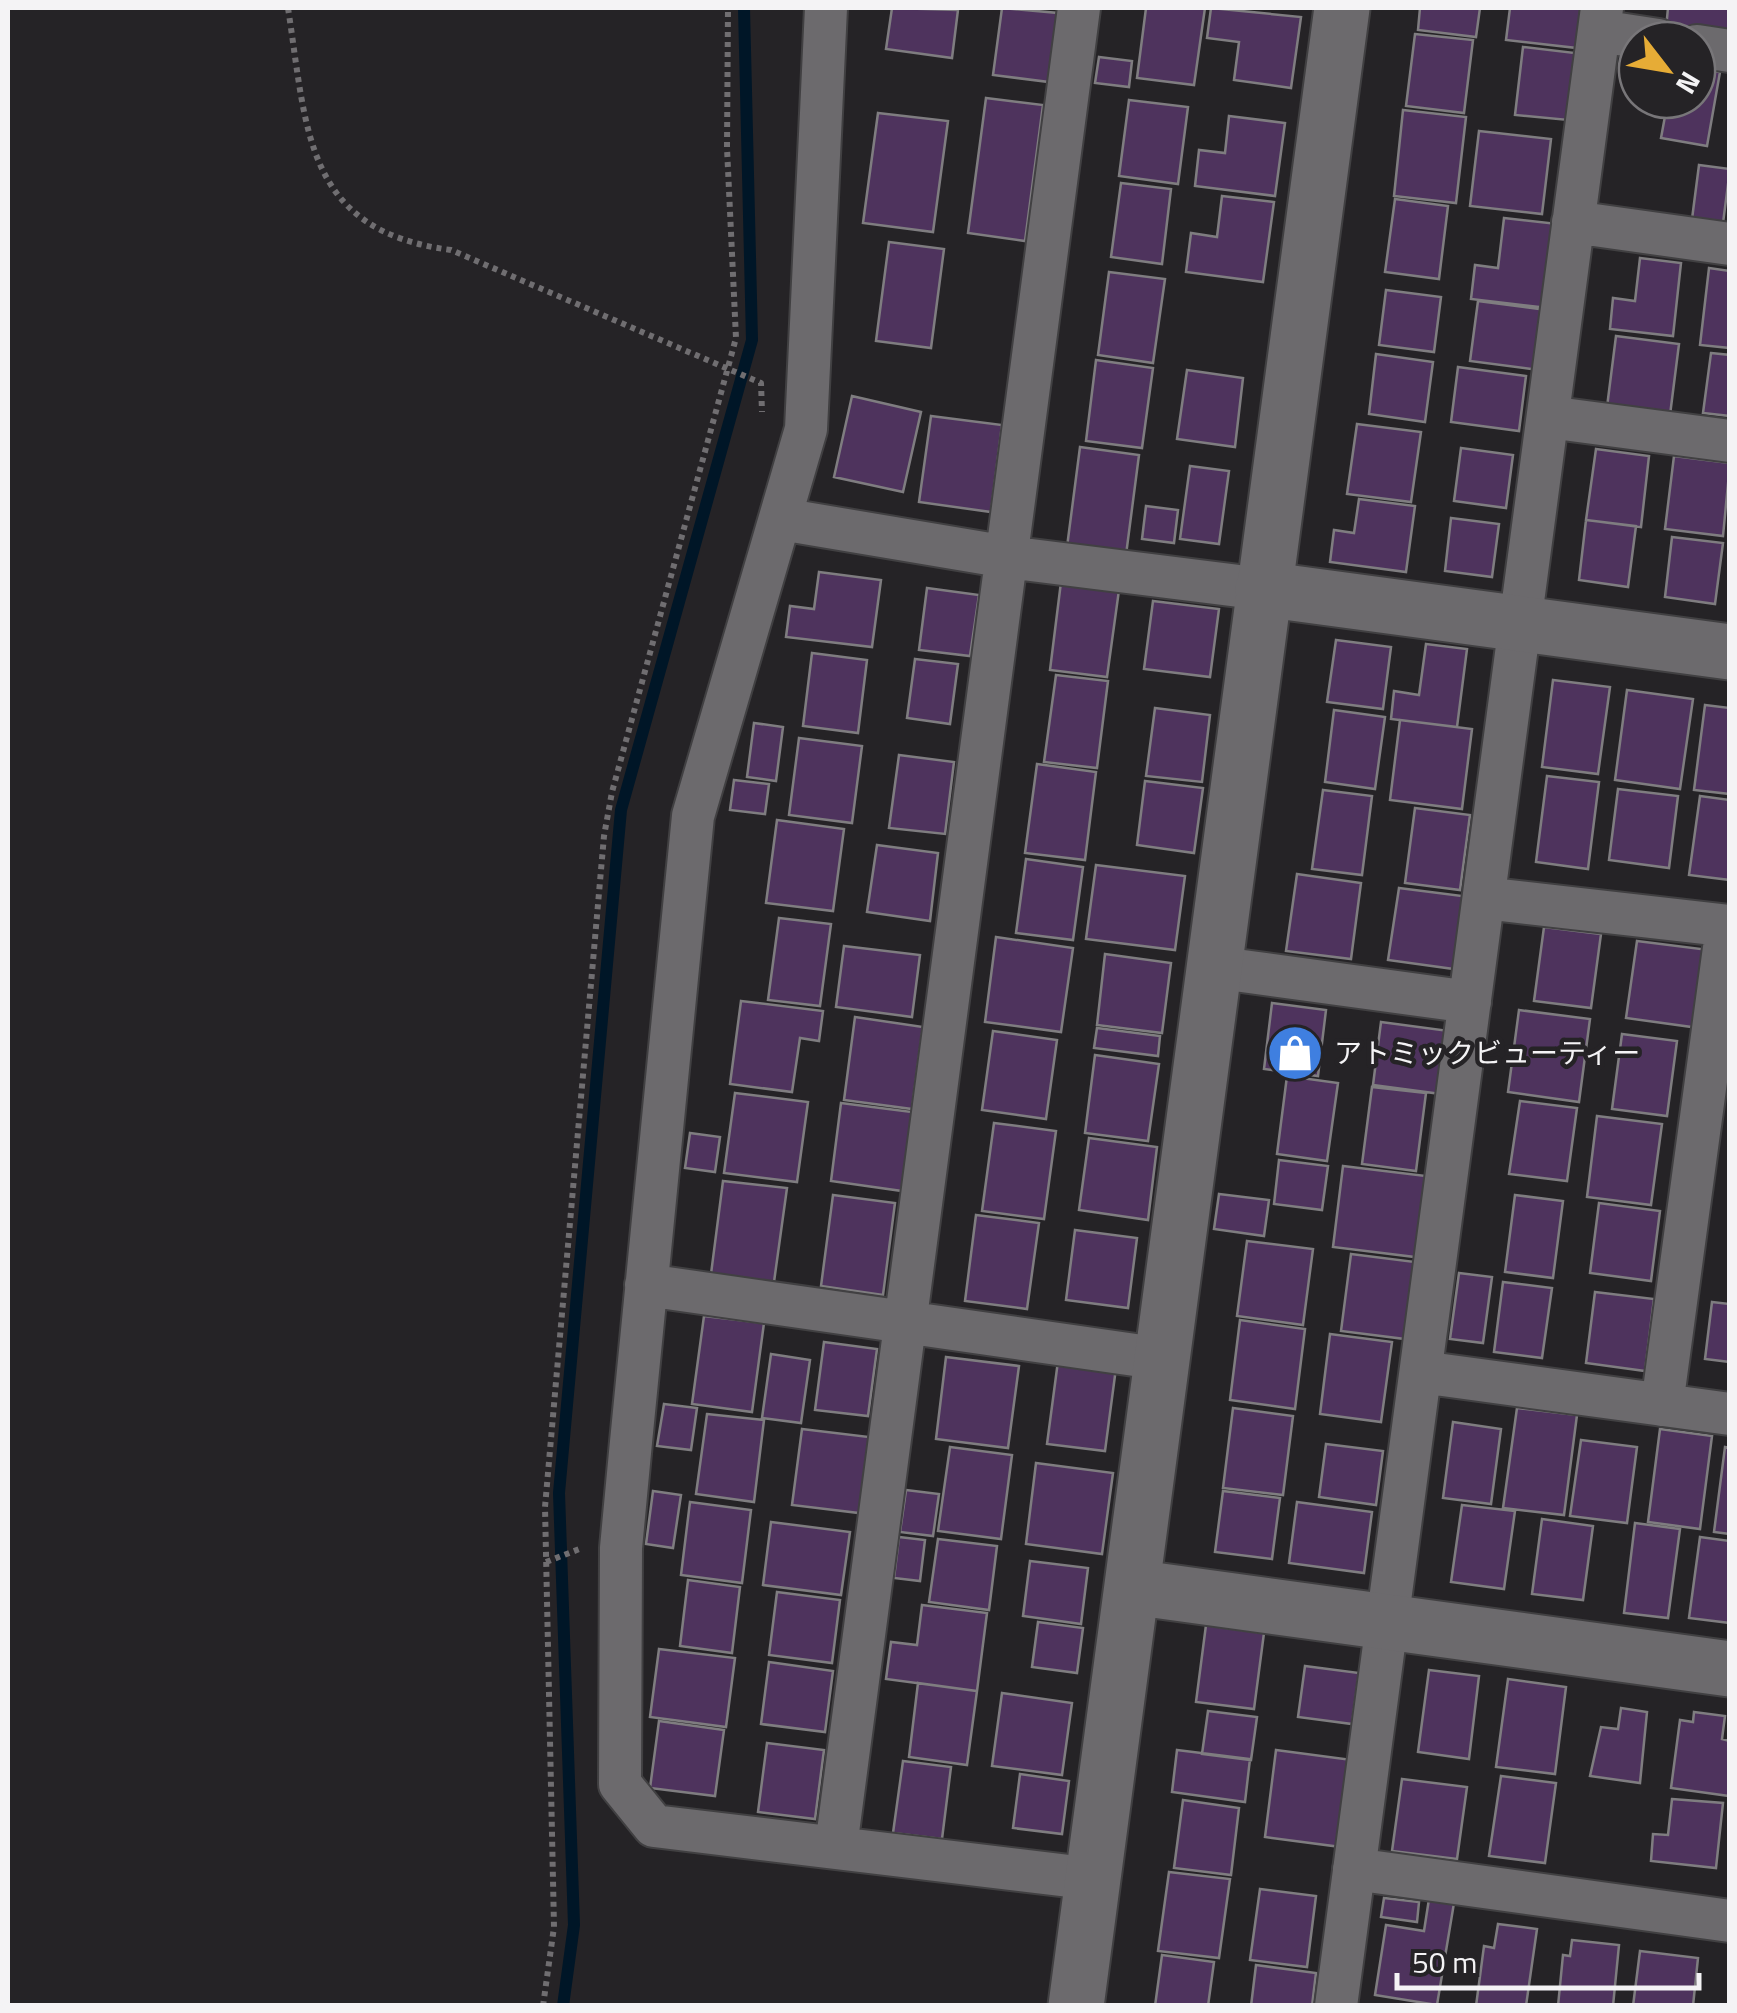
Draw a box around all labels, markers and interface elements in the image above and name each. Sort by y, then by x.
north arrow [1617,20,1717,120]
text: N [1665,64,1712,103]
shop icon: アトミックビューティー [1265,1023,1325,1083]
place label: アトミックビューティー [1334,1031,1640,1074]
scale bar [1397,1928,1700,1990]
text: 50 m [1412,1939,1477,1985]

